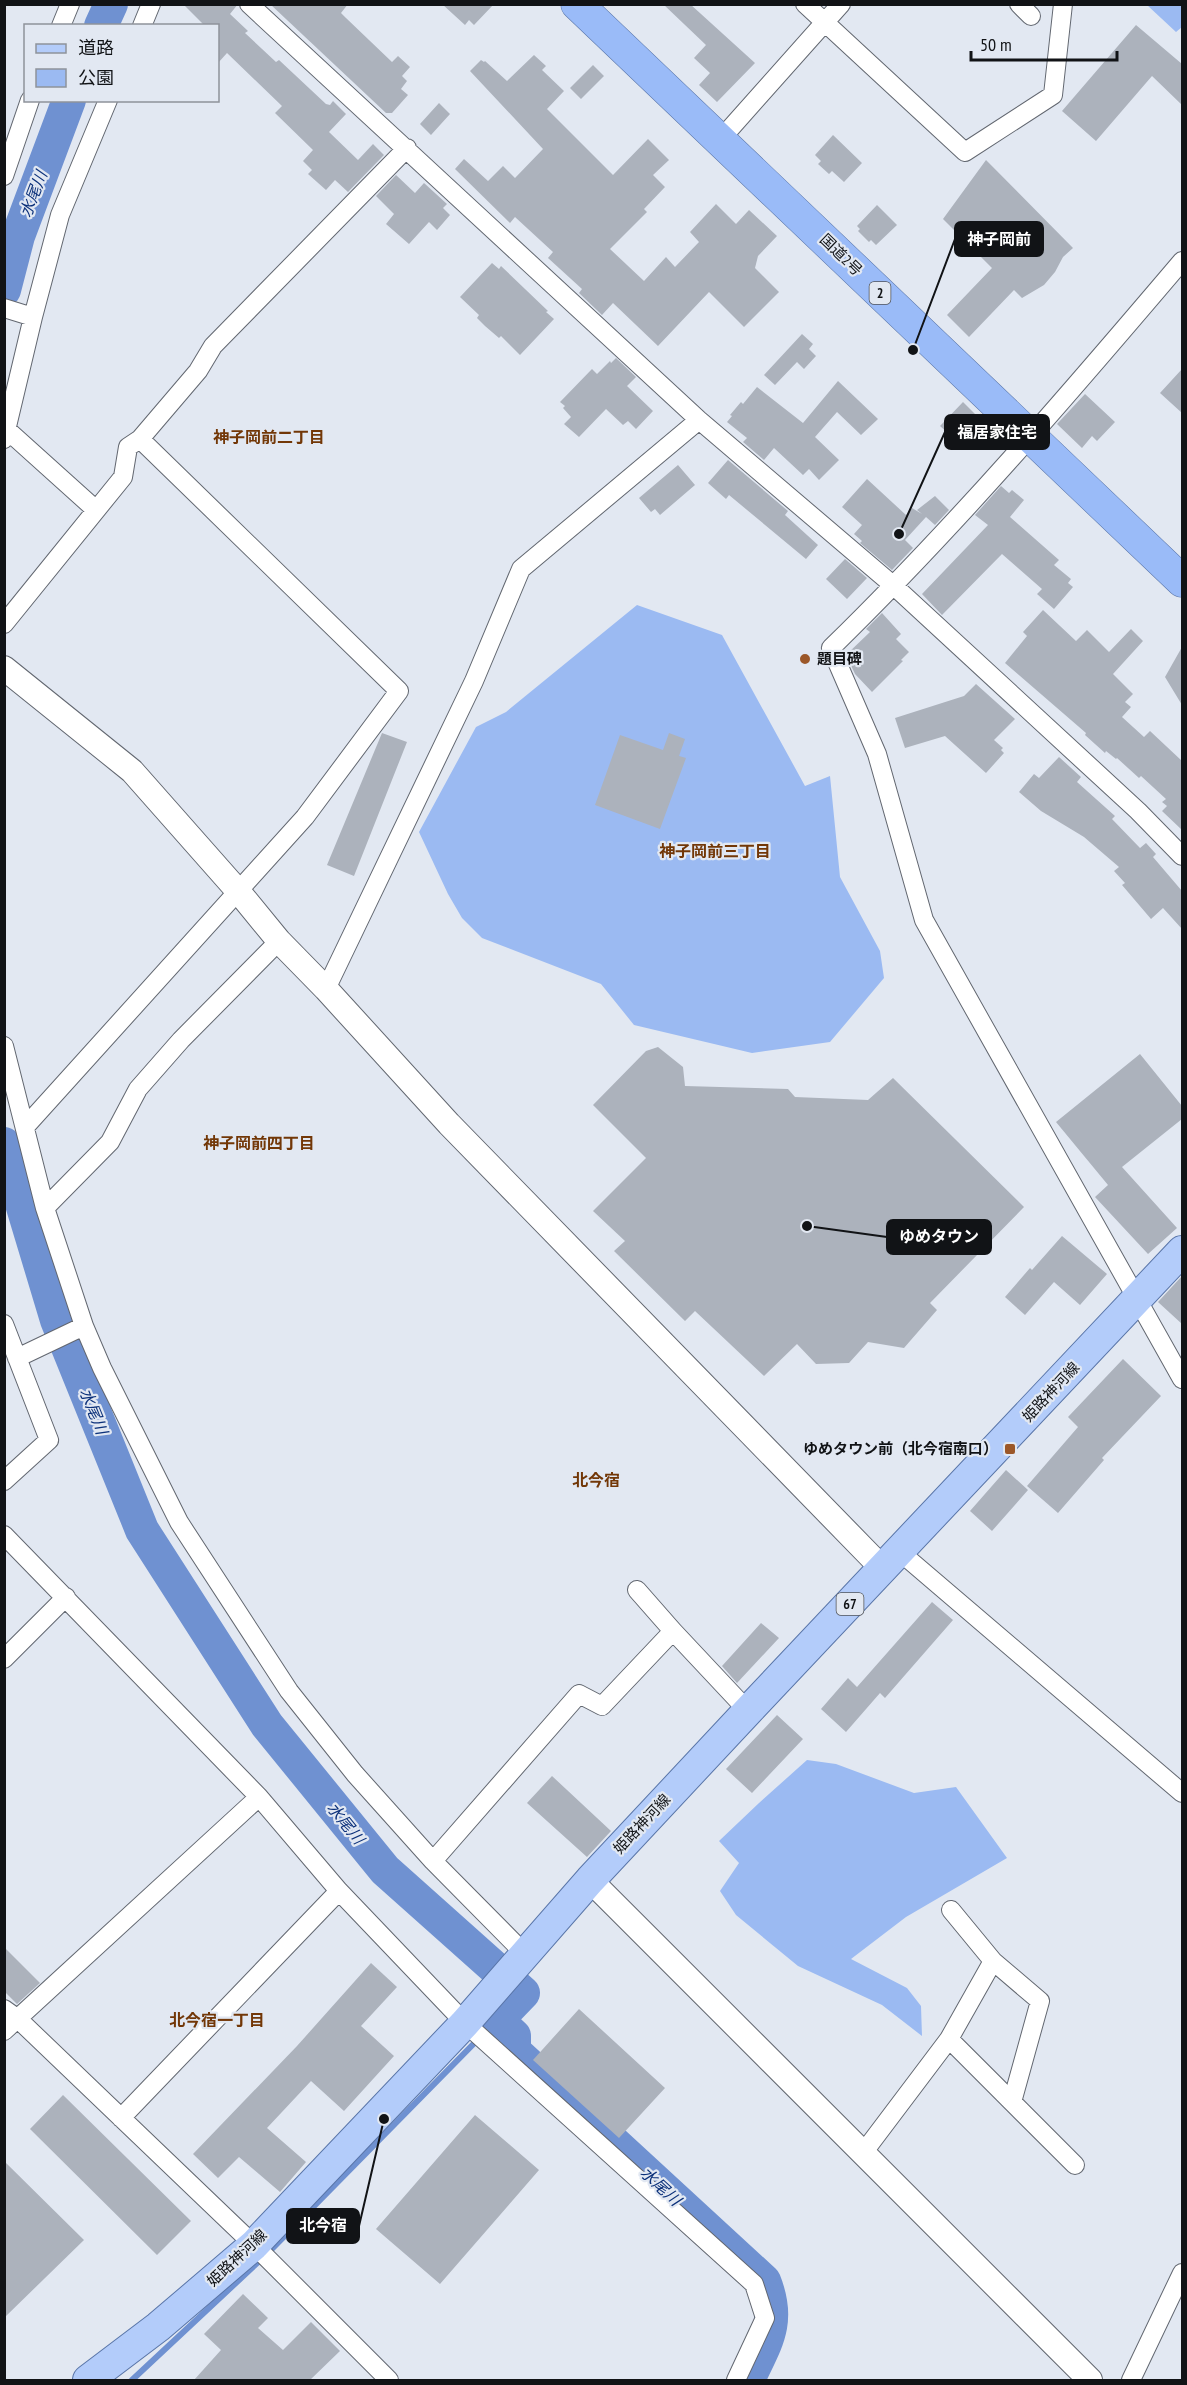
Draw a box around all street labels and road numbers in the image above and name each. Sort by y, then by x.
street label: 国道2号 [816,230,867,279]
road number: 2 [870,282,890,304]
street label: 姫路神河線 [1018,1358,1083,1426]
road number: 67 [836,1593,864,1615]
street label: 姫路神河線 [609,1790,674,1858]
street label: 姫路神河線 [203,2225,271,2290]

